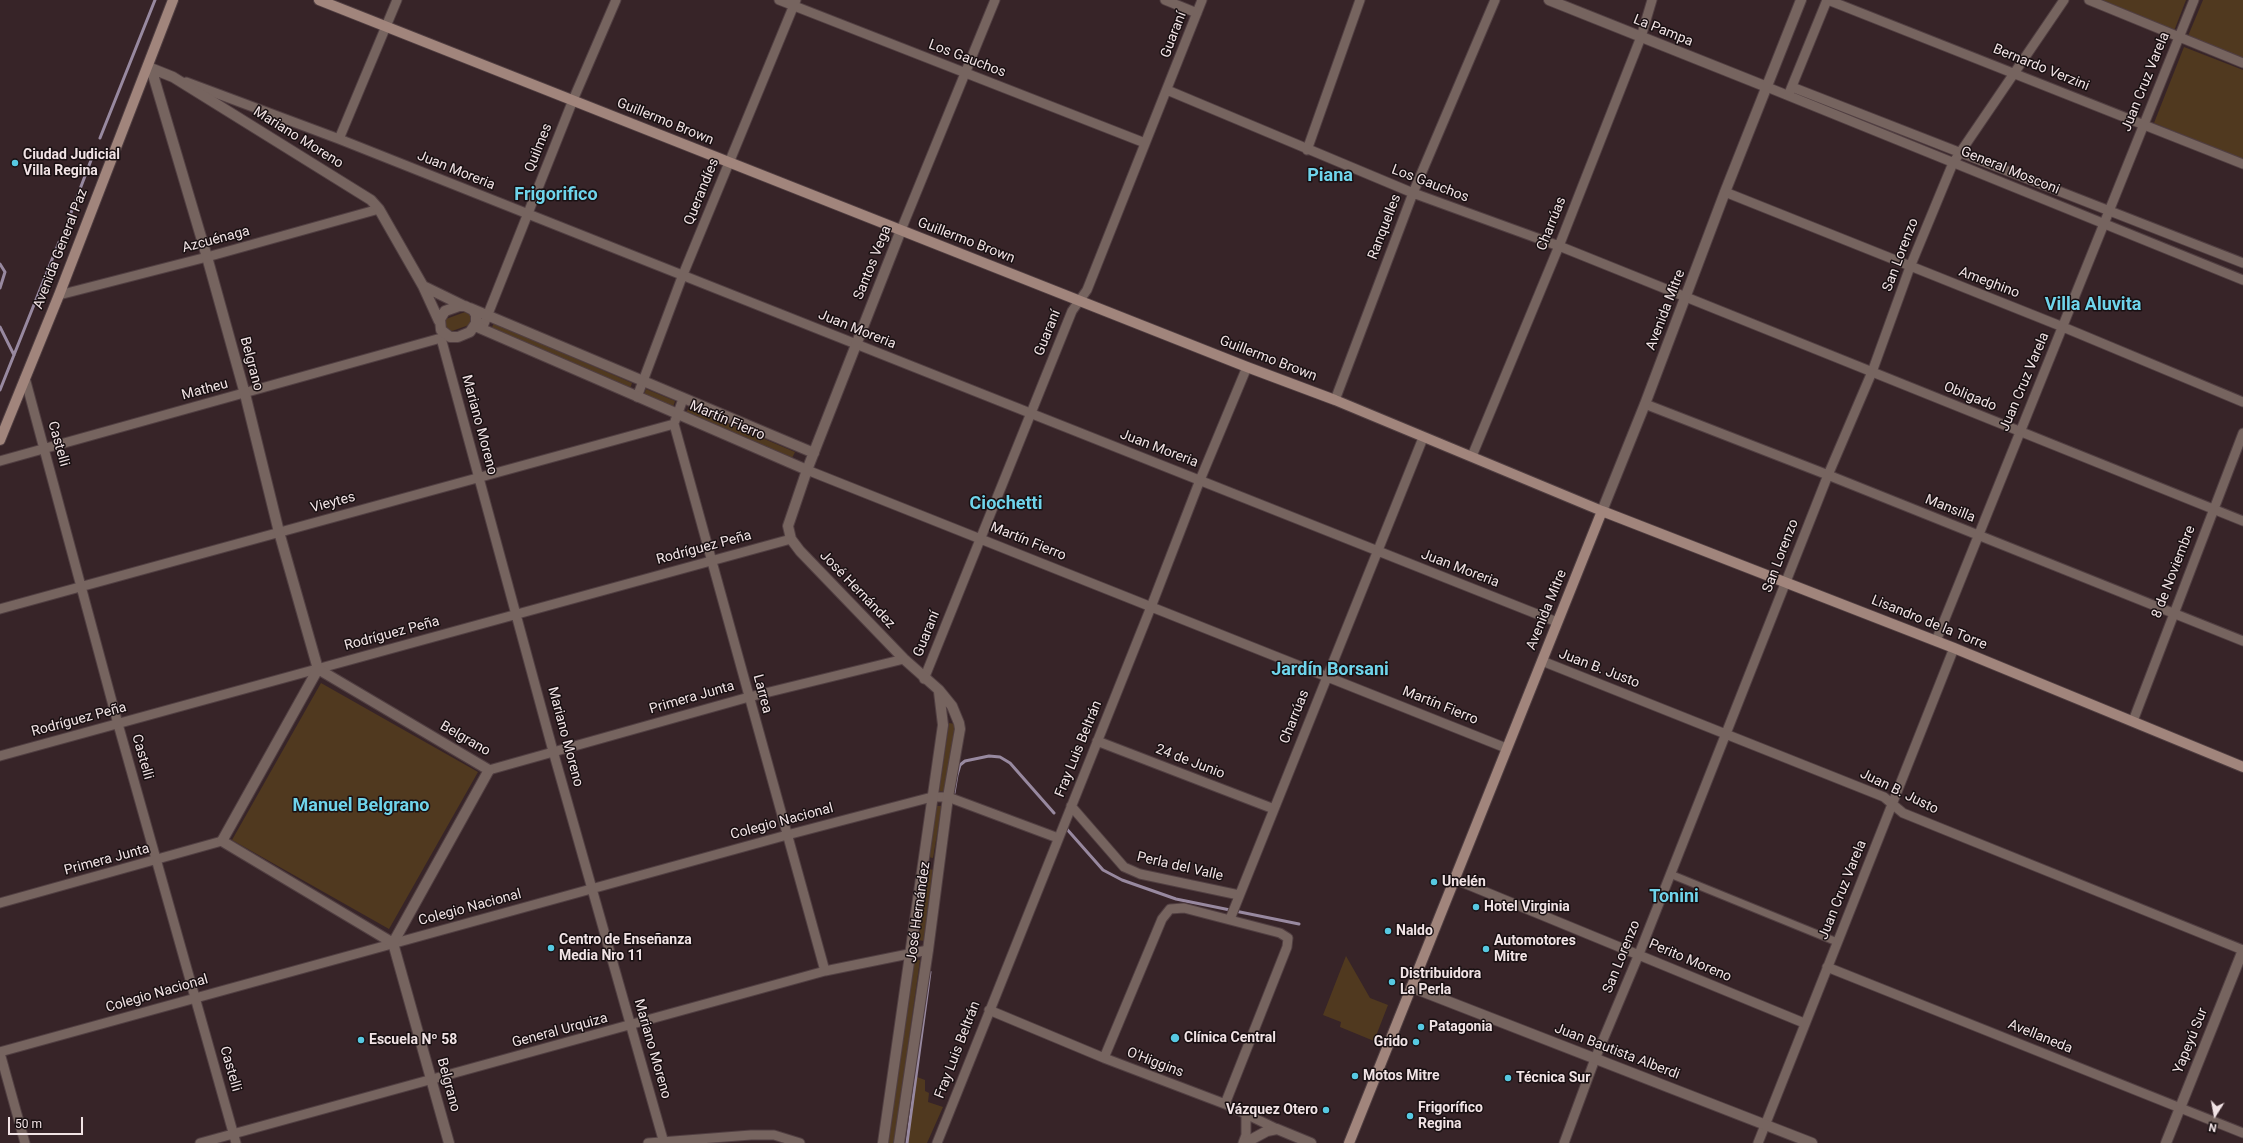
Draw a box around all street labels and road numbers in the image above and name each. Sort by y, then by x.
street label: Guaraní [1158,10,1190,60]
street label: La Pampa [1631,11,1695,51]
street label: Juan Cruz Varela [2118,30,2174,134]
street label: Los Gauchos [926,37,1008,81]
street label: Bernardo Verzini [1990,41,2092,95]
street label: Guillermo Brown [614,95,716,149]
street label: Mariano Moreno [250,104,346,172]
street label: Quilmes [522,121,556,175]
street label: General Mosconi [1958,144,2062,198]
street label: Juan Moreria [415,148,497,194]
street label: Querandíes [681,156,723,228]
street label: Los Gauchos [1389,162,1471,206]
street label: Avenida General Paz [30,187,92,311]
street label: Ranquelles [1365,192,1405,262]
street label: Charrúas [1534,195,1570,253]
street label: Guillermo Brown [915,215,1017,267]
street label: San Lorenzo [1879,216,1923,294]
street label: Azcuénaga [180,223,252,257]
street label: Santos Vega [851,224,895,302]
street label: Ameghino [1956,264,2022,302]
street label: Avenida Mitre [1643,267,1689,353]
street label: Juan Moreria [816,307,898,353]
street label: Guaraní [1031,308,1065,358]
street label: Juan Cruz Varela [1997,330,2053,434]
street label: Guillermo Brown [1217,333,1319,385]
street label: Belgrano [236,335,266,393]
street label: Mariano Moreno [458,373,500,477]
street label: Matheu [180,376,230,404]
street label: Obligado [1941,379,1999,415]
street label: Martín Fierro [687,398,767,444]
street label: Castelli [44,419,72,469]
street label: Juan Moreria [1118,426,1200,472]
street label: Vieytes [309,489,357,517]
street label: Mansilla [1922,491,1978,527]
street label: San Lorenzo [1759,517,1803,595]
street label: Martín Fierro [988,519,1068,565]
street label: 8 de Noviembre [2149,523,2199,621]
street label: Rodríguez Peña [655,527,753,569]
street label: Juan Moreria [1419,546,1501,592]
street label: José Hernández [816,548,898,632]
street label: Avenida Mitre [1523,567,1571,653]
street label: Lisandro de la Torre [1869,592,1989,654]
street label: Guaraní [910,609,944,659]
street label: Rodríguez Peña [343,613,441,655]
street label: Juan B. Justo [1556,646,1642,692]
street label: Larrea [749,673,775,715]
street label: Primera Junta [648,678,736,718]
street label: Martín Fierro [1400,683,1480,729]
street label: Mariano Moreno [544,685,586,789]
street label: Charrúas [1277,688,1313,746]
street label: Fray Luis Beltrán [1052,698,1106,800]
street label: Rodríguez Peña [30,699,128,741]
street label: Belgrano [437,718,493,760]
street label: Castelli [128,732,156,782]
street label: 24 de Junio [1153,741,1227,783]
street label: Juan B. Justo [1857,766,1941,818]
street label: Colegio Nacional [729,800,835,844]
street label: Juan Cruz Varela [1815,838,1871,942]
street label: Primera Junta [63,841,151,879]
street label: Perla del Valle [1135,849,1225,885]
street label: José Hernández [904,861,934,963]
street label: Colegio Nacional [417,886,523,930]
street label: San Lorenzo [1600,918,1644,996]
street label: Perito Moreno [1646,936,1734,986]
street label: Colegio Nacional [104,971,210,1017]
street label: Mariano Moreno [630,997,674,1101]
street label: Fray Luis Beltrán [932,999,984,1101]
street label: Yapeyú Sur [2170,1006,2212,1076]
street label: General Urquiza [510,1010,610,1052]
street label: Avellaneda [2005,1016,2075,1058]
street label: Juan Bautista Alberdi [1552,1020,1682,1084]
street label: Castelli [216,1044,244,1094]
street label: O'Higgins [1124,1044,1186,1082]
street label: Belgrano [433,1056,463,1114]

